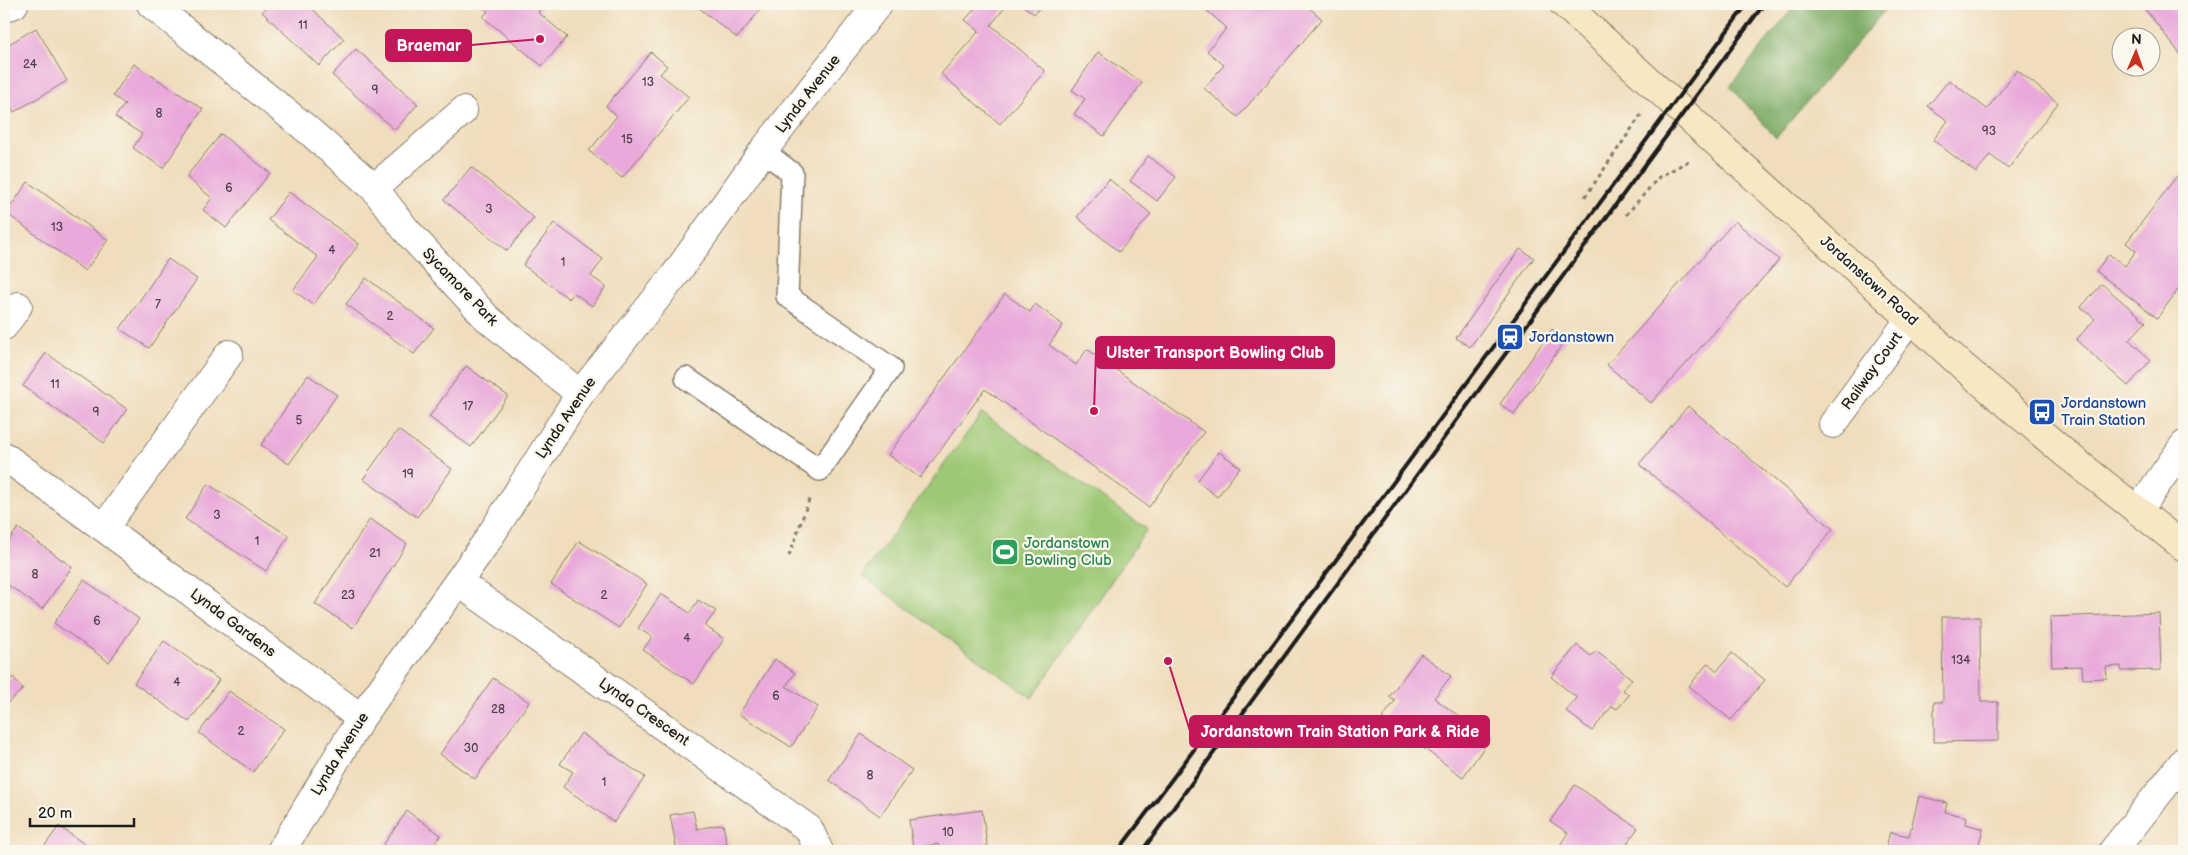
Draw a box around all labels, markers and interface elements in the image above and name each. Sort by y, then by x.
house number: 11 [298,18,308,33]
north arrow [2110,28,2160,78]
callout: Braemar [386,30,471,61]
text: N [2131,31,2142,48]
text: Braemar [397,37,462,56]
street label: Lynda Avenue [771,51,845,137]
house number: 24 [23,57,38,72]
house number: 13 [642,75,654,90]
house number: 9 [372,83,379,98]
house number: 8 [156,106,163,121]
house number: 93 [1982,124,1996,139]
house number: 15 [621,132,633,147]
house number: 6 [225,181,233,196]
house number: 3 [485,202,493,217]
house number: 13 [51,220,63,235]
street label: Jordanstown Road [1816,232,1922,330]
house number: 4 [328,243,336,258]
street label: Sycamore Park [418,244,502,330]
house number: 1 [561,255,565,270]
house number: 7 [155,297,161,312]
house number: 2 [386,309,394,324]
station icon: Jordanstown [1495,322,1525,352]
place label: Jordanstown [1529,328,1614,347]
street label: Railway Court [1837,328,1907,414]
callout: Ulster Transport Bowling Club [1096,337,1334,368]
text: Ulster Transport Bowling Club [1106,344,1325,363]
street label: Lynda Avenue [532,373,600,463]
house number: 11 [50,377,60,392]
place label: Jordanstown Train Station [2061,394,2146,430]
bus stop icon: Jordanstown Train Station [2027,397,2057,427]
house number: 17 [463,399,473,414]
house number: 9 [93,405,100,420]
house number: 5 [296,413,303,428]
house number: 19 [402,467,414,482]
house number: 3 [213,508,221,523]
house number: 1 [255,534,259,549]
place label: Jordanstown Bowling Club [1024,534,1112,570]
sports icon: Jordanstown Bowling Club [990,537,1020,567]
house number: 21 [369,546,381,561]
house number: 8 [32,567,39,582]
street label: Lynda Gardens [186,585,280,662]
house number: 23 [341,588,355,603]
house number: 2 [600,588,608,603]
house number: 6 [93,614,101,629]
house number: 4 [683,631,691,646]
house number: 134 [1951,653,1971,668]
street label: Lynda Crescent [595,674,693,751]
house number: 4 [173,675,181,690]
house number: 6 [772,689,780,704]
house number: 28 [491,702,505,717]
street label: Lynda Avenue [307,709,373,799]
callout: Jordanstown Train Station Park & Ride [1190,716,1489,747]
text: Jordanstown Train Station Park & Ride [1201,723,1479,742]
house number: 2 [237,724,245,739]
house number: 30 [464,741,478,756]
house number: 8 [867,768,874,783]
house number: 1 [602,775,606,790]
scale bar [30,795,134,827]
text: 20 m [38,804,72,823]
house number: 10 [942,825,954,840]

